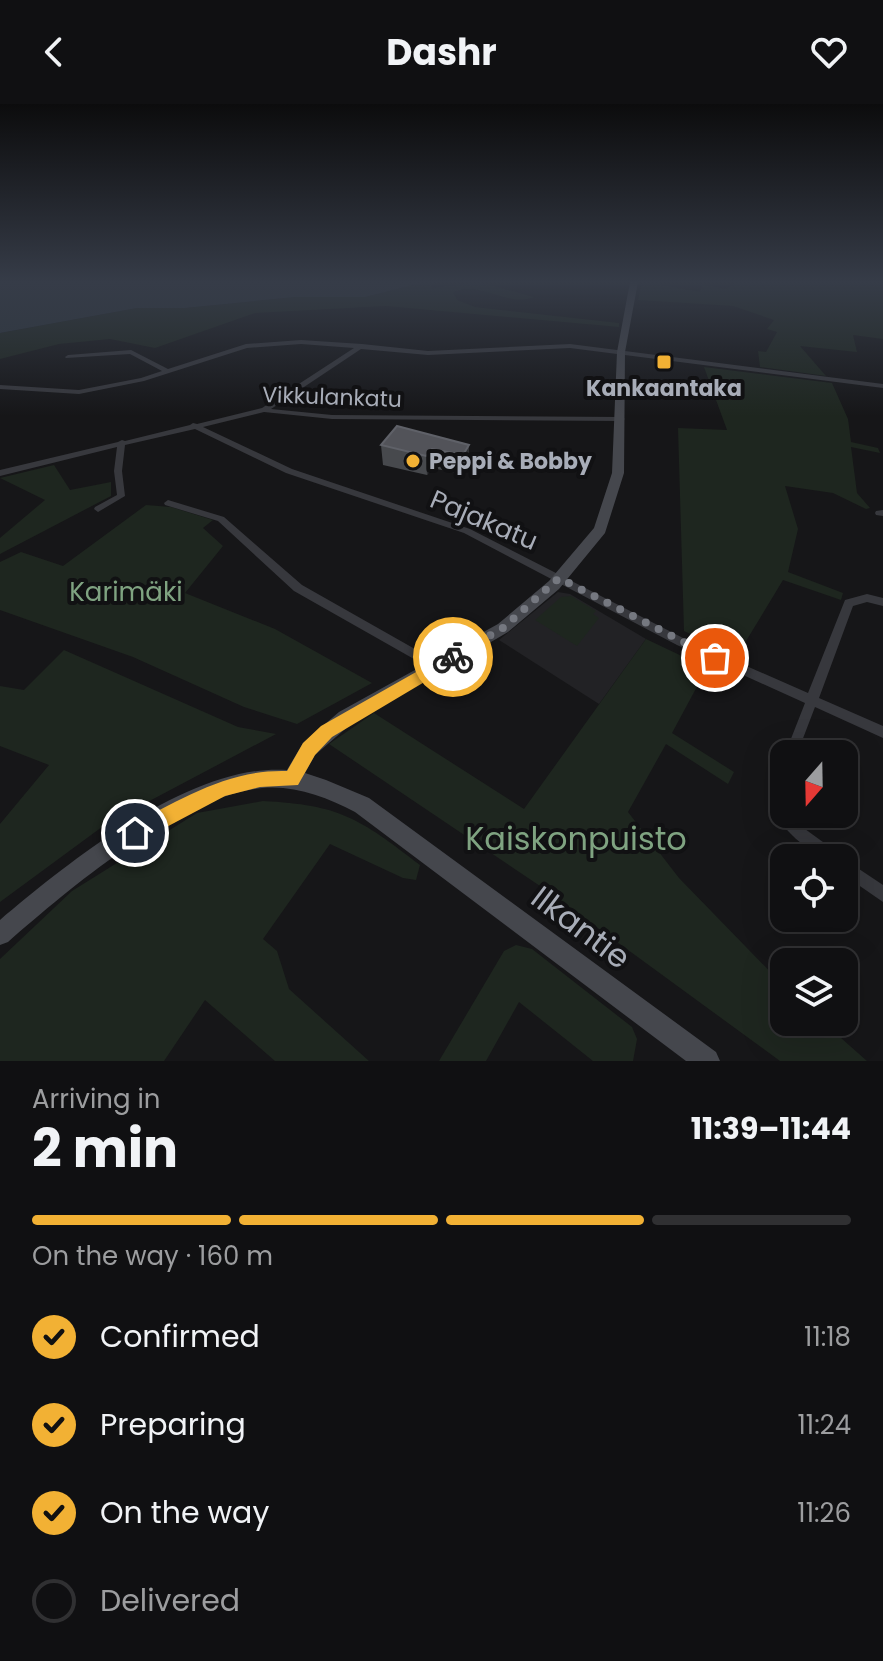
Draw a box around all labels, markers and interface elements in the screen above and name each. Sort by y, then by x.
text: Dashr [386,27,497,78]
icon: back [32,30,76,74]
icon: heart [807,30,851,74]
marker: Kankaantaka [655,353,673,371]
place label: Kankaantaka [586,373,742,404]
street label: Vikkulankatu [262,379,402,415]
place label: Peppi & Bobby [429,446,592,477]
marker: Peppi & Bobby [404,452,422,470]
street label: Pajakatu [425,481,543,559]
park label: Karimäki [69,574,183,610]
courier [413,617,493,697]
pin [681,624,749,692]
icon: bike [431,635,475,679]
icon: bag [693,636,737,680]
north arrow [770,740,858,828]
map controls [770,740,858,1036]
pin [101,799,169,867]
icon: home [113,811,157,855]
park label: Kaiskonpuisto [465,816,687,861]
button: locate [770,844,858,932]
street label: Ilkantie [522,875,640,979]
button: layers [770,948,858,1036]
text: Arriving in [32,1081,161,1117]
text: 11:39–11:44 [691,1107,851,1150]
text: 2 min [32,1112,178,1185]
text: On the way · 160 m [32,1238,273,1274]
icon: check [32,1315,76,1359]
text: Confirmed [100,1315,260,1358]
text: 11:18 [804,1319,851,1355]
icon: check [32,1403,76,1447]
text: Preparing [100,1403,246,1446]
text: 11:24 [798,1407,851,1443]
icon: check [32,1491,76,1535]
text: On the way [100,1491,269,1534]
text: 11:26 [797,1495,851,1531]
text: Delivered [100,1579,240,1622]

